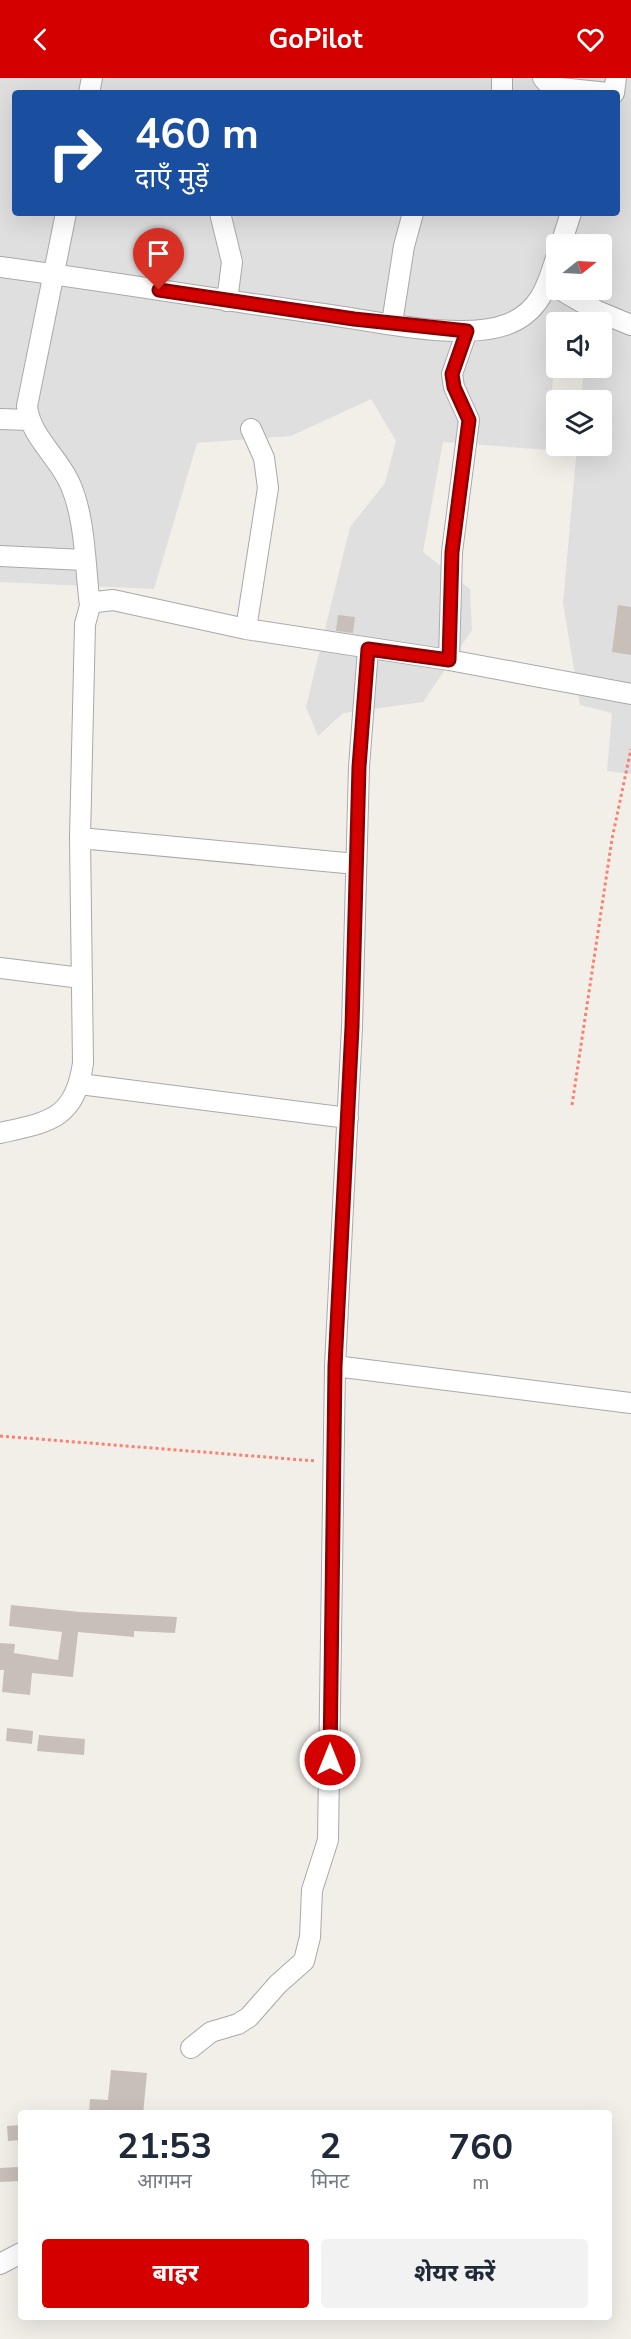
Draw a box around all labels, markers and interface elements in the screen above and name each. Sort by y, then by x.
text: GoPilot [268,21,363,58]
icon: back [24,23,57,56]
icon: heart [574,23,607,56]
text: 460 m [135,106,259,163]
icon: right [36,114,114,192]
text: दाएँ मुड़ें [135,160,209,197]
pin [133,228,184,290]
north arrow [546,234,612,300]
map controls [546,234,612,456]
icon: arrive [142,237,175,270]
button: sound [546,312,612,378]
button: layers [546,390,612,456]
position arrow [298,1728,362,1792]
text: 21:53 [117,2122,212,2171]
text: 2 [319,2122,341,2171]
text: 760 [448,2123,513,2172]
text: आगमन [137,2168,192,2195]
text: मिनट [311,2168,349,2195]
text: m [472,2169,489,2196]
button: बाहर [42,2239,309,2308]
button: शेयर करें [321,2239,588,2308]

